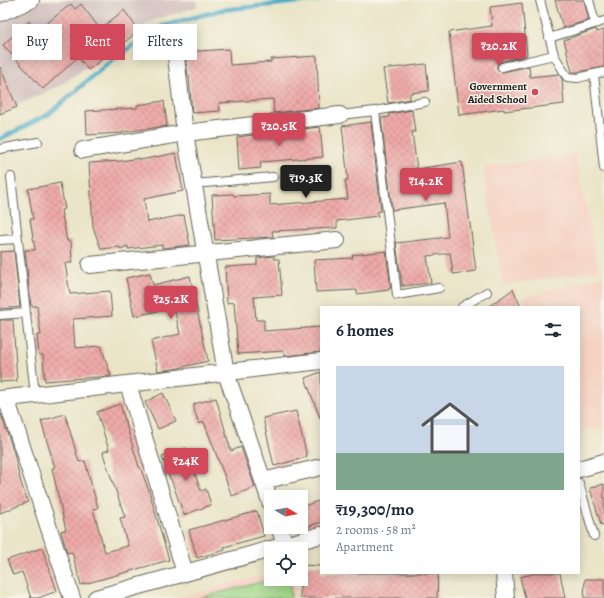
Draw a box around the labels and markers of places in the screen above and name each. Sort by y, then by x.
pin: ₹20.2K [466,33,532,67]
place label: Government Aided School [467,79,527,107]
marker: Government Aided School [530,87,540,97]
pin: ₹20.5K [246,113,312,147]
pin: ₹19.3K [273,165,339,199]
pin: ₹14.2K [393,168,459,202]
pin: ₹25.2K [138,286,204,320]
pin: ₹24K [162,448,210,482]

